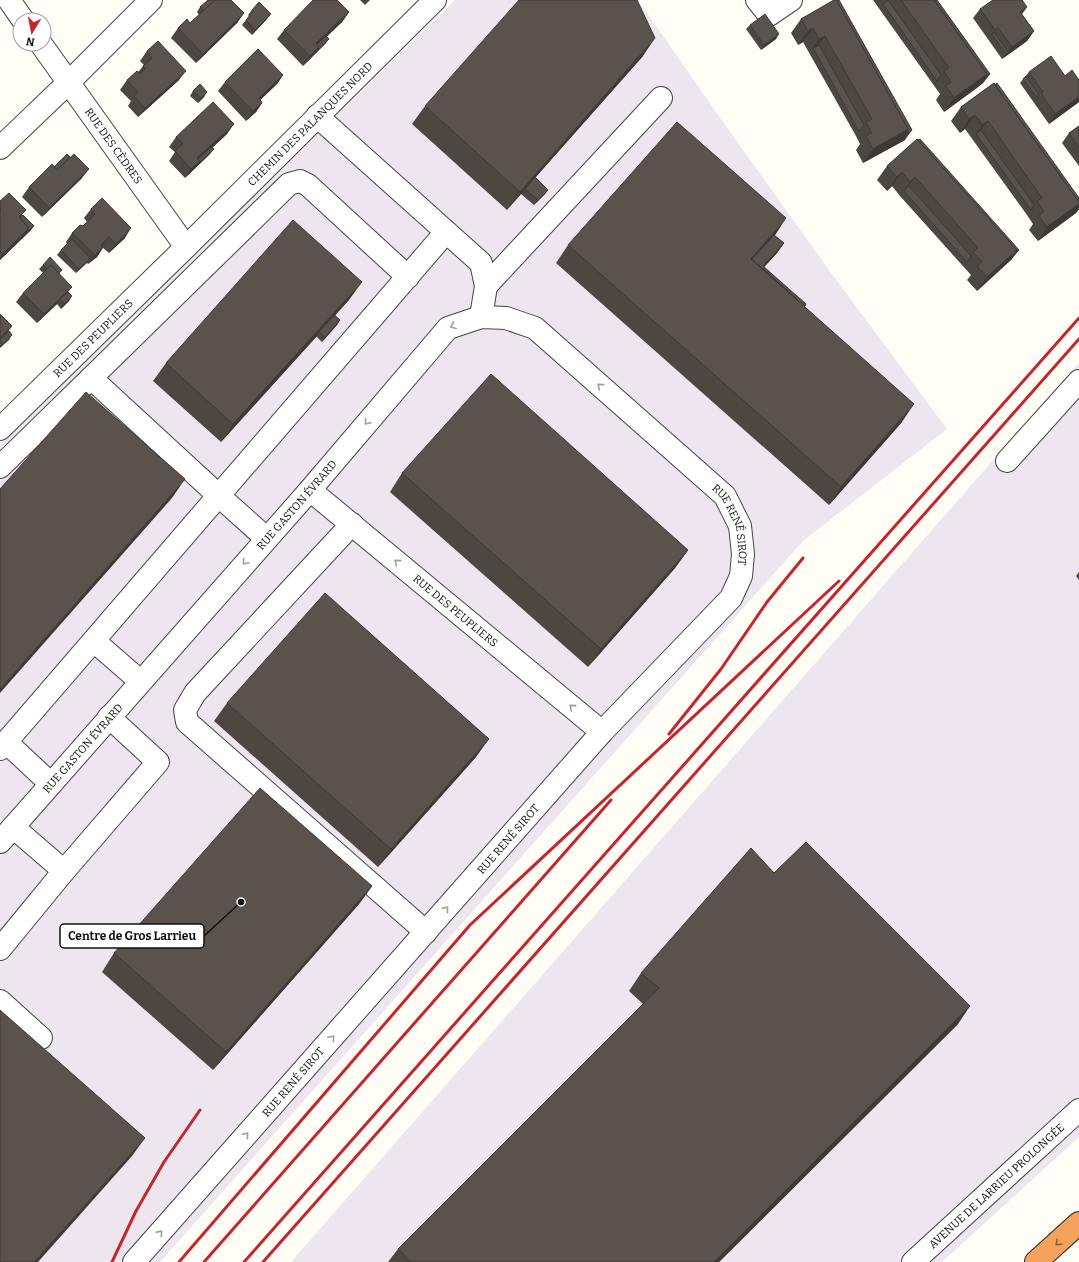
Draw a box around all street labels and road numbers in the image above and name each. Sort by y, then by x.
street label: CHEMIN DES PALANQUES NORD [245,60,376,189]
street label: RUE DES CÈDRES [82,105,145,187]
street label: RUE DES PEUPLIERS [51,297,136,380]
street label: RUE GASTON ÉVRARD [254,458,340,553]
street label: RUE RENÉ SIROT [709,482,749,566]
street label: RUE DES PEUPLIERS [410,572,500,650]
street label: RUE GASTON ÉVRARD [40,701,126,796]
street label: RUE RENÉ SIROT [474,801,542,877]
street label: RUE RENÉ SIROT [259,1044,327,1120]
street label: AVENUE DE LARRIEU PROLONGÉE [926,1121,1067,1251]

